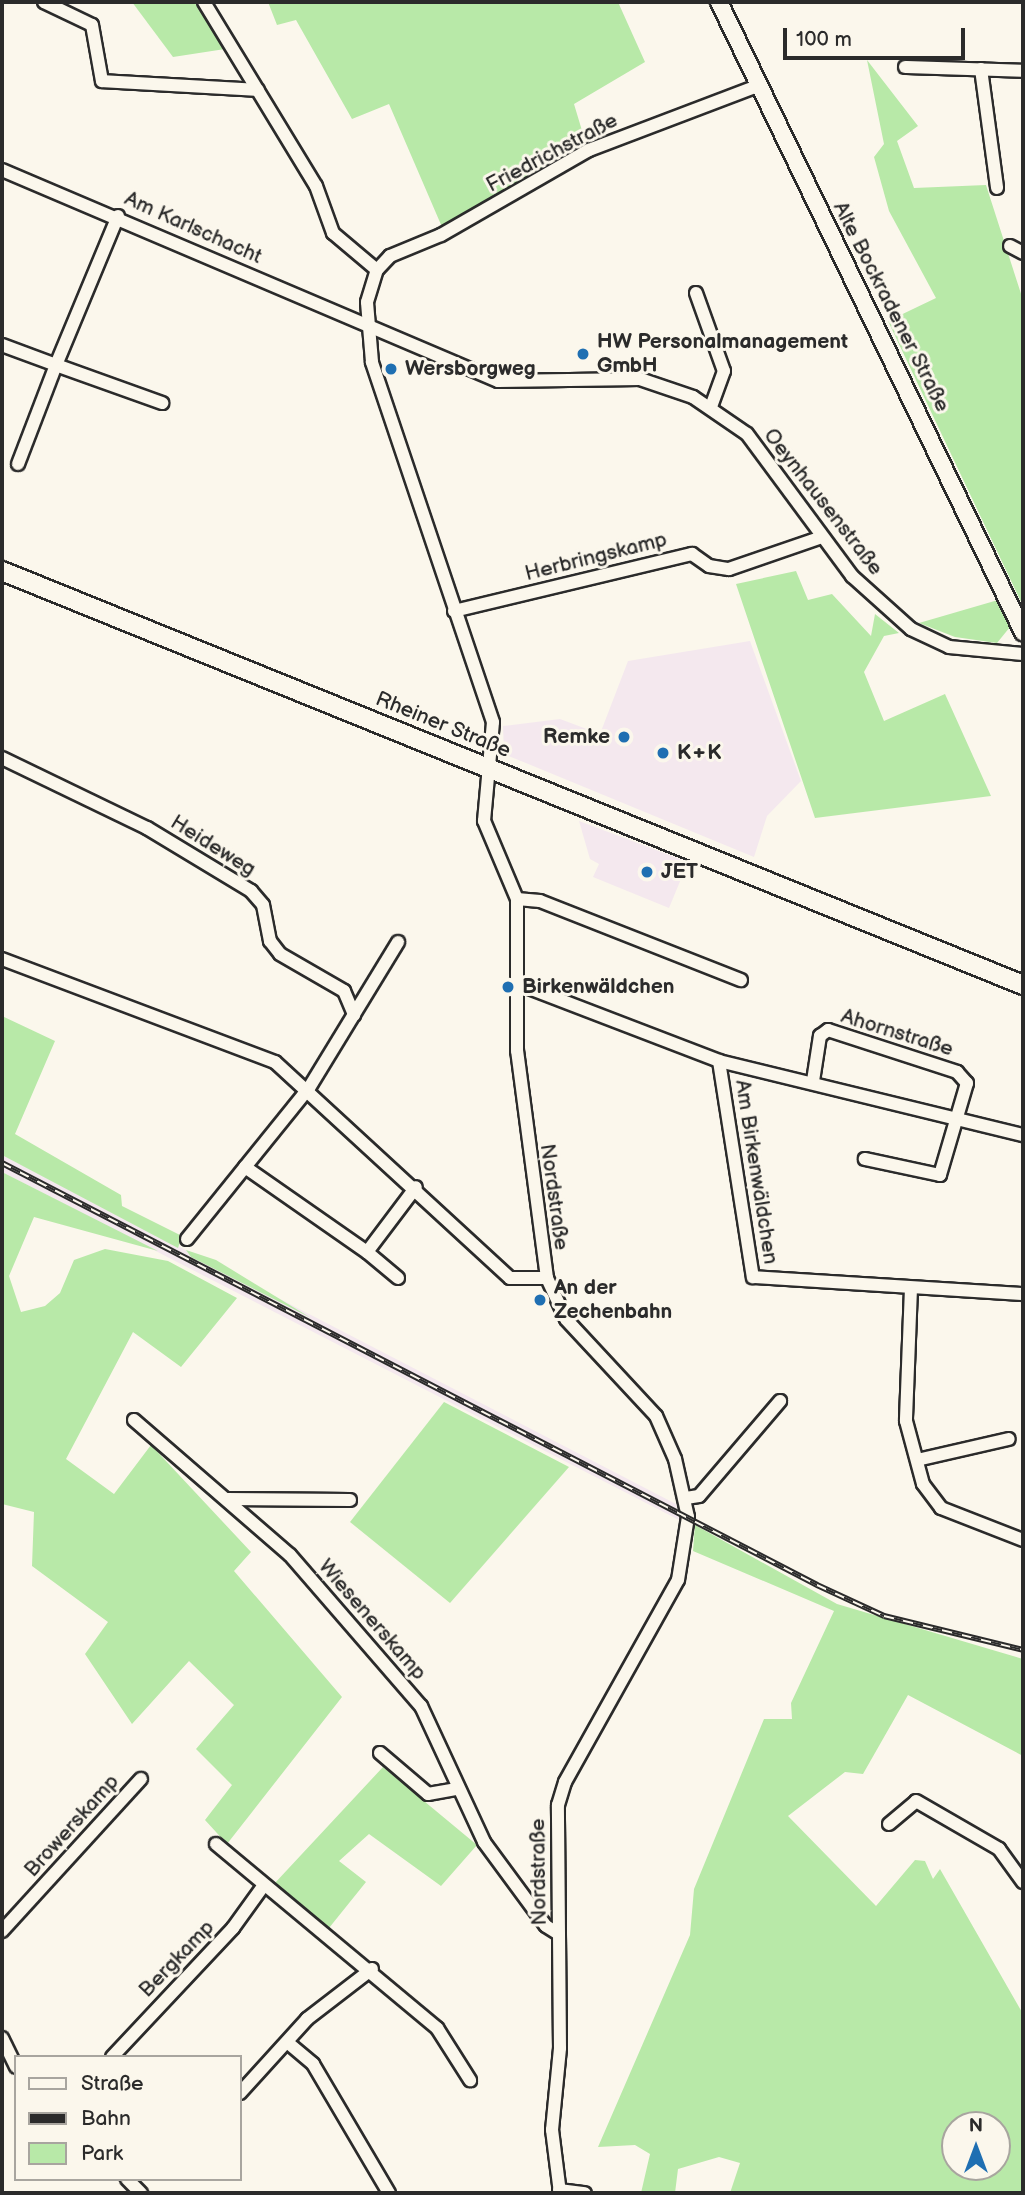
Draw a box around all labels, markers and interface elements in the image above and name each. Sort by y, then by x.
scale bar [787,14,969,58]
text: 100 m [796,27,852,52]
street label: Friedrichstraße [482,108,622,198]
street label: Am Karlschacht [120,186,266,270]
street label: Alte Bockradener Straße [827,198,955,416]
place label: HW Personalmanagement GmbH [597,329,848,379]
marker: HW Personalmanagement GmbH [575,346,591,362]
place label: Wersborgweg [405,356,536,382]
marker: Wersborgweg [383,361,399,377]
street label: Oeynhausenstraße [758,424,888,580]
street label: Herbringskamp [522,527,670,587]
street label: Rheiner Straße [372,686,514,764]
place label: Remke [543,724,610,750]
marker: Remke [616,729,632,745]
place label: K+K [677,740,721,766]
marker: K+K [655,745,671,761]
street label: Heideweg [166,810,260,882]
place label: JET [661,859,698,885]
marker: JET [639,864,655,880]
place label: Birkenwäldchen [522,974,675,1000]
marker: Birkenwäldchen [500,979,516,995]
street label: Ahornstraße [838,1004,956,1062]
street label: Am Birkenwäldchen [729,1078,783,1266]
street label: Nordstraße [534,1142,574,1252]
place label: An der Zechenbahn [554,1275,672,1325]
marker: An der Zechenbahn [532,1292,548,1308]
street label: Wiesenerskamp [313,1554,431,1686]
street label: Browerskamp [19,1770,125,1882]
street label: Nordstraße [525,1818,553,1926]
street label: Bergkamp [134,1915,220,2003]
legend [14,2055,242,2181]
text: Straße [81,2071,143,2096]
text: Bahn [81,2106,131,2131]
north arrow [941,2111,1011,2181]
text: N [969,2115,983,2138]
text: Park [81,2141,123,2166]

